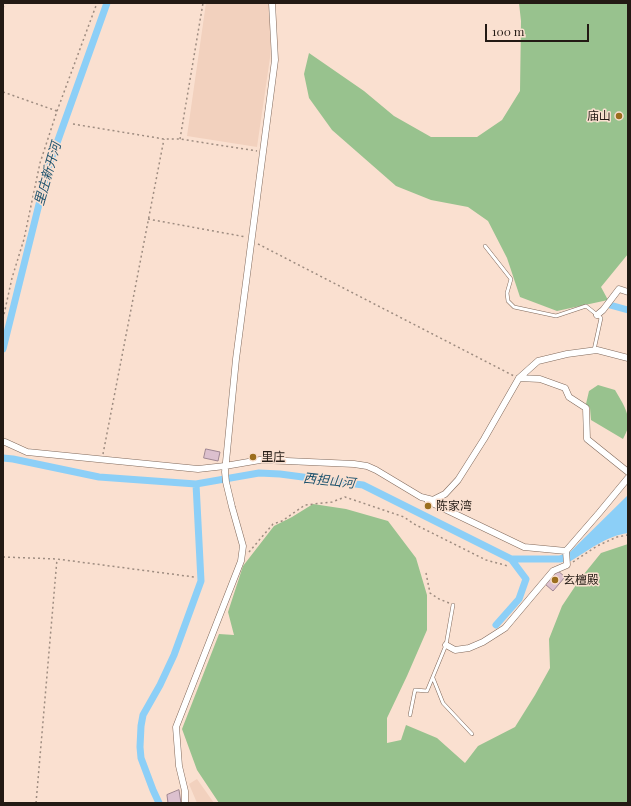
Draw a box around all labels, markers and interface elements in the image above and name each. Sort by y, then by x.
scale bar [487,16,591,42]
text: 100 m [492,23,524,39]
place label: 庙山 [587,109,611,123]
marker: 庙山 [614,111,624,121]
water label: 里庄新开河 [32,141,64,207]
place label: 里庄 [261,450,285,464]
marker: 里庄 [248,452,258,462]
water label: 西担山河 [302,471,356,491]
place label: 陈家湾 [436,499,472,513]
marker: 陈家湾 [423,501,433,511]
place label: 玄檀殿 [563,573,599,587]
marker: 玄檀殿 [550,575,560,585]

